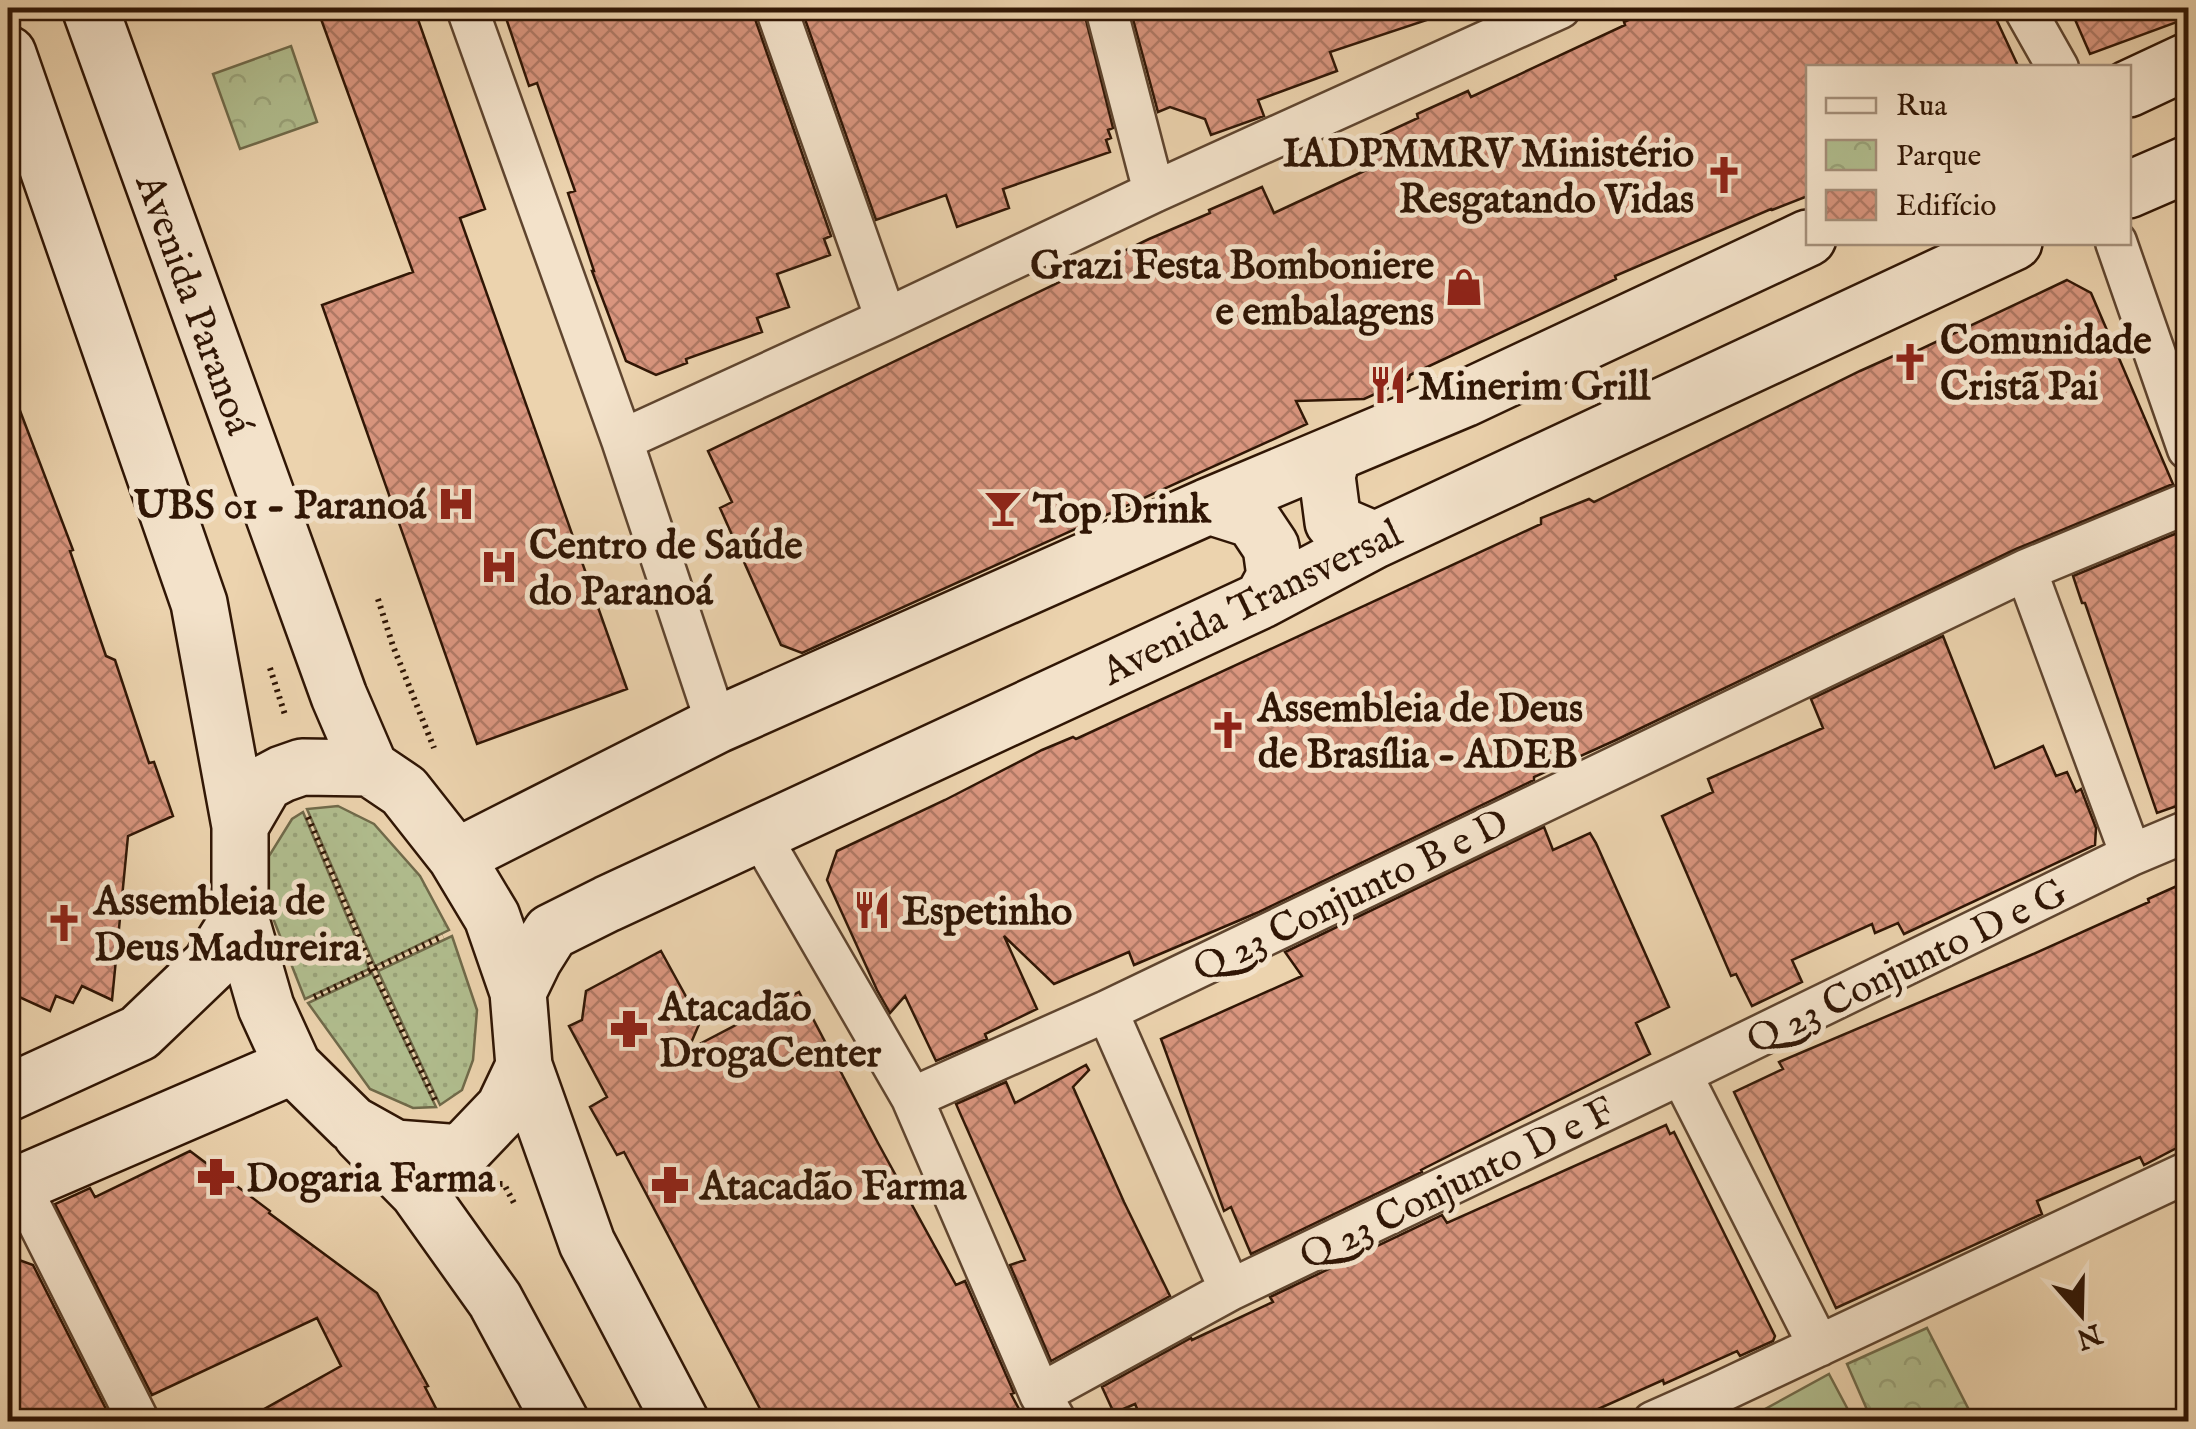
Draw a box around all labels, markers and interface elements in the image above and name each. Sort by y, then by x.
legend [1806,65,2131,245]
text: Rua [1896,88,1947,126]
place label: IADPMMRV Ministério Resgatando Vidas [1283,130,1694,227]
text: Parque [1896,138,1981,176]
church icon: IADPMMRV Ministério Resgatando Vidas [1703,154,1745,196]
street label: Avenida Paranoá [122,167,264,443]
text: Edifício [1896,188,1997,226]
place label: Grazi Festa Bomboniere e embalagens [1030,242,1434,339]
shop icon: Grazi Festa Bomboniere e embalagens [1443,266,1485,308]
place label: Comunidade Cristã Pai [1940,317,2152,414]
church icon: Comunidade Cristã Pai [1889,341,1931,383]
place label: Minerim Grill [1418,363,1651,414]
restaurant icon: Minerim Grill [1367,364,1409,406]
place label: UBS 01 - Paranoá [134,482,427,533]
hospital icon: UBS 01 - Paranoá [435,483,477,525]
place label: Top Drink [1032,486,1212,537]
bar icon: Top Drink [982,487,1024,529]
street label: Avenida Transversal [1093,509,1411,699]
place label: Centro de Saúde do Paranoá [529,522,803,619]
hospital icon: Centro de Saúde do Paranoá [478,546,520,588]
place label: Assembleia de Deus de Brasília - ADEB [1256,685,1583,782]
church icon: Assembleia de Deus de Brasília - ADEB [1207,709,1249,751]
street label: Q 23 Conjunto B e D [1185,799,1518,996]
street label: Q 23 Conjunto D e G [1739,868,2076,1068]
place label: Assembleia de Deus Madureira [92,878,361,975]
place label: Espetinho [902,888,1072,939]
restaurant icon: Espetinho [851,889,893,931]
church icon: Assembleia de Deus Madureira [43,902,85,944]
place label: Atacadão DrogaCenter [657,984,882,1081]
pharmacy icon: Atacadão DrogaCenter [608,1008,650,1050]
street label: Q 23 Conjunto D e F [1292,1087,1623,1283]
place label: Dogaria Farma [246,1155,496,1206]
pharmacy icon: Dogaria Farma [195,1156,237,1198]
place label: Atacadão Farma [698,1163,967,1214]
pharmacy icon: Atacadão Farma [649,1164,691,1206]
north arrow [2031,1264,2131,1364]
text: N [2071,1314,2107,1356]

